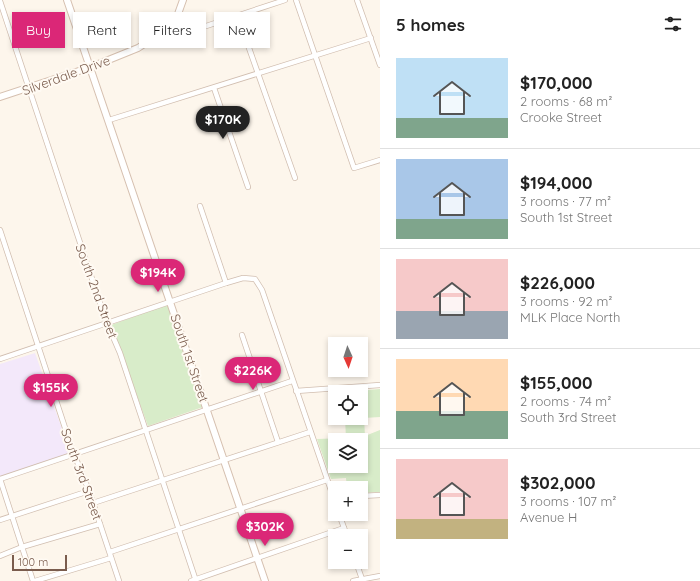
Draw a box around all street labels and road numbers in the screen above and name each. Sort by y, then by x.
street label: Silverdale Drive [20,52,112,98]
street label: South 2nd Street [72,241,122,341]
street label: South 1st Street [167,312,213,404]
street label: South 3rd Street [58,426,106,522]

